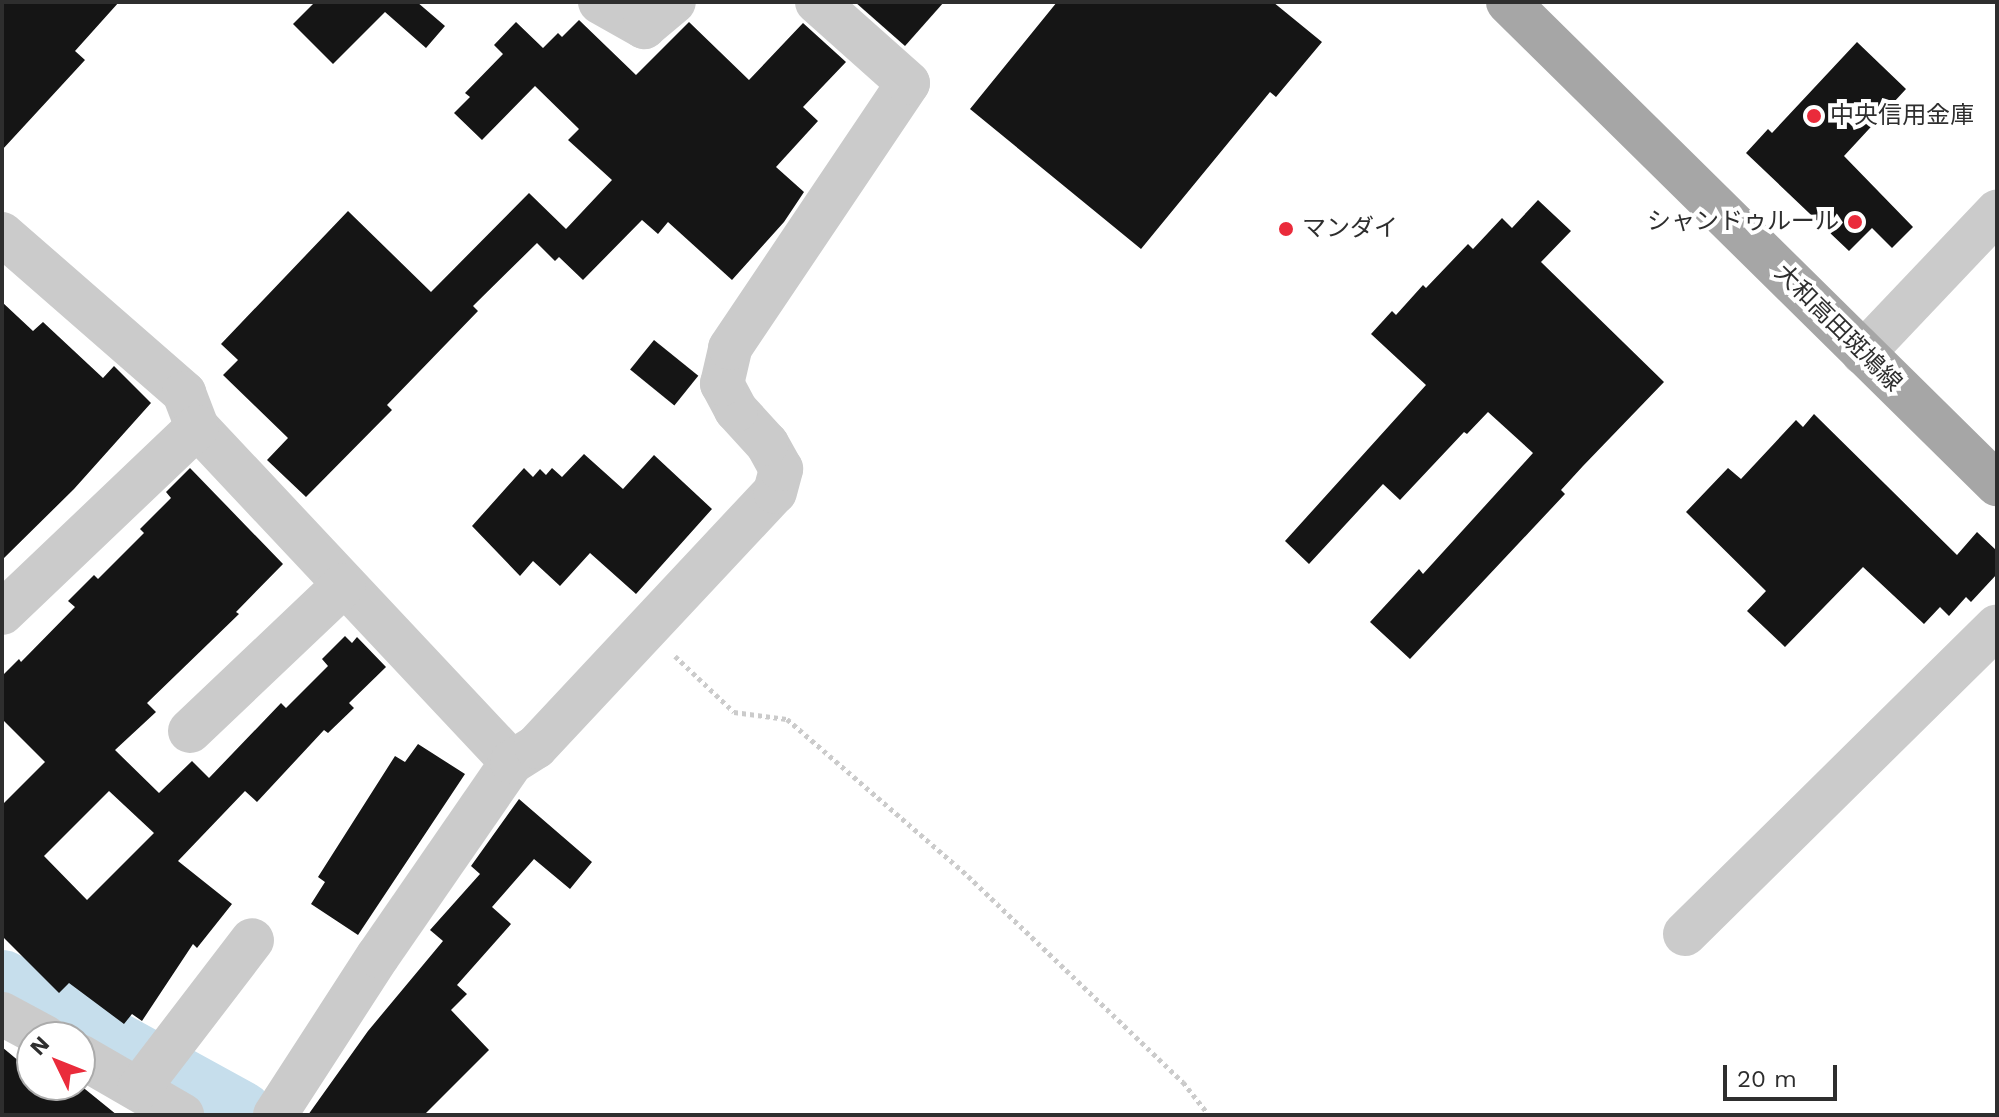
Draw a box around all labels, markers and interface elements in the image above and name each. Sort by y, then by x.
place label: 中央信用金庫 [1830,102,1974,130]
marker: 中央信用金庫 [1805,107,1823,125]
place label: シャンドゥルール [1647,208,1839,236]
marker: シャンドゥルール [1846,213,1864,231]
place label: マンダイ [1302,215,1398,243]
marker: マンダイ [1277,220,1295,238]
street label: 大和高田斑鳩線 [1768,258,1908,398]
north arrow [16,1021,96,1101]
text: N [25,1031,54,1060]
scale bar [1727,1049,1841,1099]
text: 20 m [1737,1065,1797,1093]

